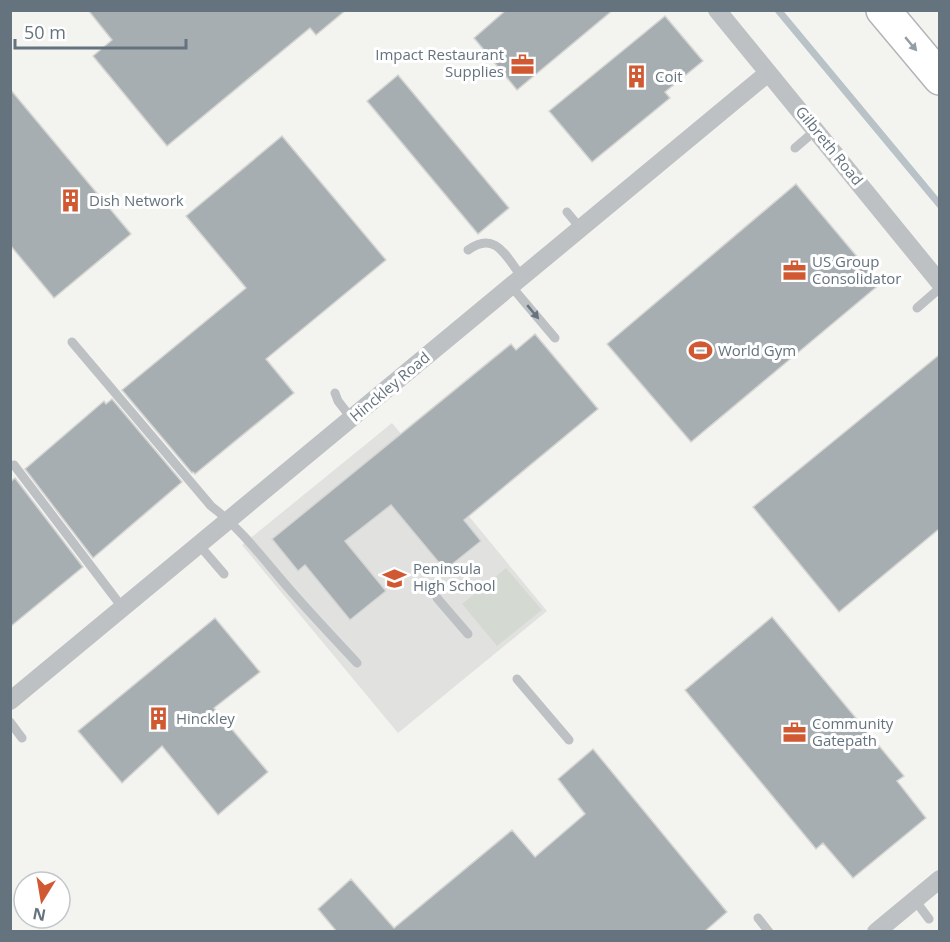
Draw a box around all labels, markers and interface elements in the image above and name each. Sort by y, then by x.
scale bar [15,12,186,50]
text: 50 m [24,20,66,44]
one-way arrow [905,37,917,52]
place label: Impact Restaurant Supplies [375,44,504,81]
office icon: Impact Restaurant Supplies [509,51,535,77]
building icon: Coit [624,64,650,90]
place label: Coit [655,66,683,86]
street label: Gilbreth Road [792,102,868,189]
building icon: Dish Network [58,188,84,214]
place label: Dish Network [89,190,184,210]
place label: US Group Consolidator [812,251,901,288]
office icon: US Group Consolidator [781,258,807,284]
one-way arrow [526,304,539,319]
sports icon: World Gym [687,338,713,364]
place label: World Gym [718,340,796,360]
street label: Hinckley Road [345,347,434,426]
place label: Peninsula High School [413,558,496,595]
school or university icon: Peninsula High School [382,565,408,591]
building icon: Hinckley [145,706,171,732]
place label: Hinckley [176,708,235,728]
place label: Community Gatepath [812,713,894,750]
office icon: Community Gatepath [781,720,807,746]
north arrow [12,870,72,930]
text: N [31,903,48,927]

